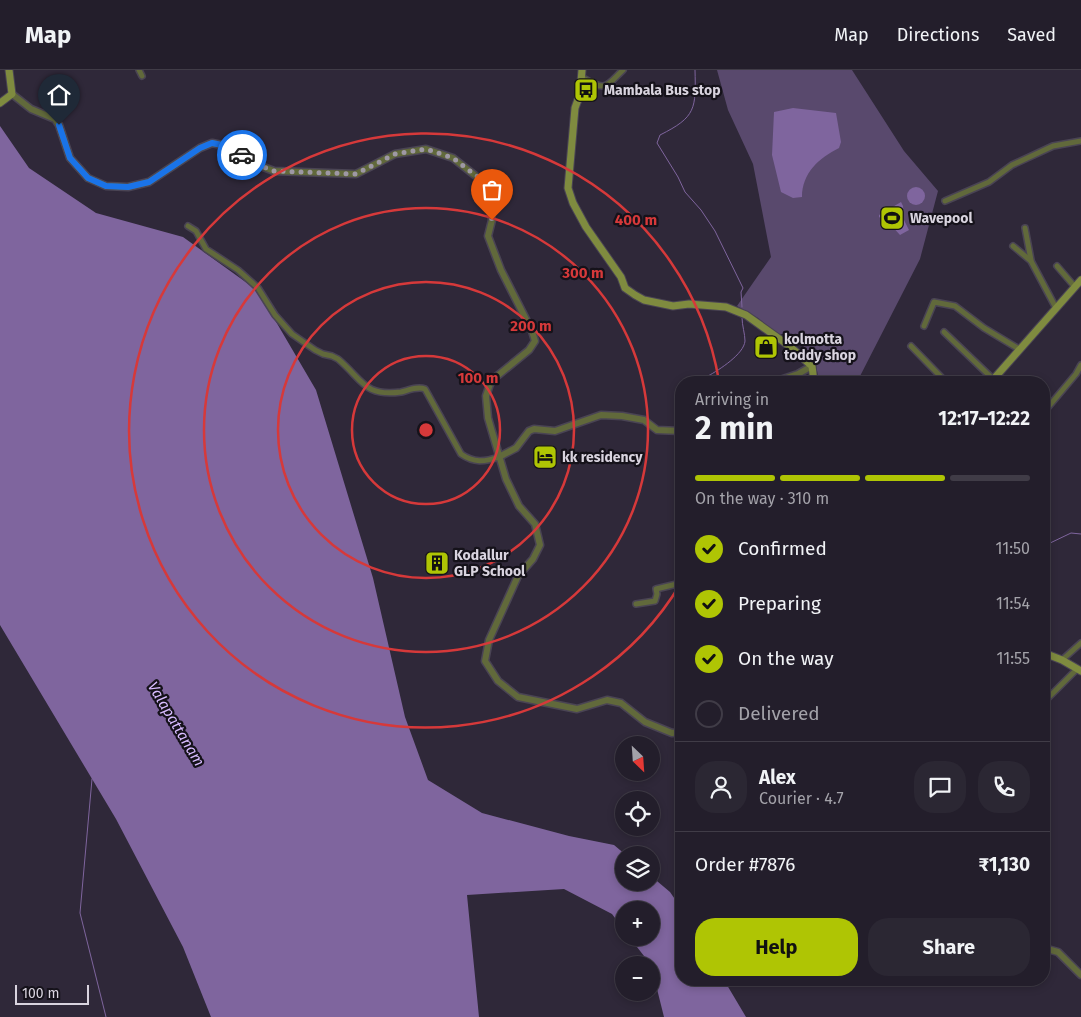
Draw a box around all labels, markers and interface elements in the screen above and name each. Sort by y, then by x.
text: Map [25,21,71,49]
text: Map [834,24,869,46]
text: Directions [897,24,979,46]
text: Saved [1007,24,1056,46]
pin [38,74,80,125]
bus stop icon: Mambala Bus stop [573,77,599,103]
icon: home [45,81,73,109]
place label: Mambala Bus stop [604,82,721,99]
courier [217,130,267,180]
icon: car [228,141,256,169]
pin [471,169,513,220]
icon: bag [478,176,506,204]
sports icon: Wavepool [879,205,905,231]
place label: Wavepool [910,210,973,227]
text: 400 m [615,211,657,229]
text: 300 m [561,264,604,282]
text: 200 m [510,317,552,335]
place label: kolmotta toddy shop [784,331,856,364]
shop icon: kolmotta toddy shop [753,334,779,360]
text: 100 m [458,369,498,387]
text: Arriving in [695,390,769,409]
text: 12:17–12:22 [938,407,1030,430]
text: 2 min [695,409,774,447]
centre of rings [417,421,435,439]
hotel icon: kk residency [532,444,558,470]
place label: kk residency [562,449,643,466]
text: On the way · 310 m [695,489,829,508]
icon: check [695,535,723,563]
text: Confirmed [738,537,827,560]
text: 11:50 [996,539,1030,558]
place label: Kodallur GLP School [454,547,526,580]
building icon: Kodallur GLP School [424,550,450,576]
icon: check [695,590,723,618]
text: Preparing [738,592,821,615]
text: 11:54 [996,594,1030,613]
icon: check [695,645,723,673]
text: On the way [738,647,834,670]
text: 11:55 [997,649,1030,668]
water label: Valapattanam [144,679,208,769]
text: Delivered [738,702,820,725]
north arrow [615,736,660,781]
map controls [615,736,660,1001]
button: person [695,761,747,813]
button: chat [914,761,966,813]
button: phone [978,761,1030,813]
text: Alex [759,766,796,789]
text: Courier · 4.7 [759,789,844,808]
button: locate [615,791,660,836]
button: layers [615,846,660,891]
text: Order #7876 [695,853,795,876]
text: ₹1,130 [978,853,1030,876]
button: + [615,901,660,946]
button: Help [695,918,858,976]
button: Share [868,918,1030,976]
button: − [615,956,660,1001]
scale bar [15,982,89,1005]
text: 100 m [22,985,59,1002]

